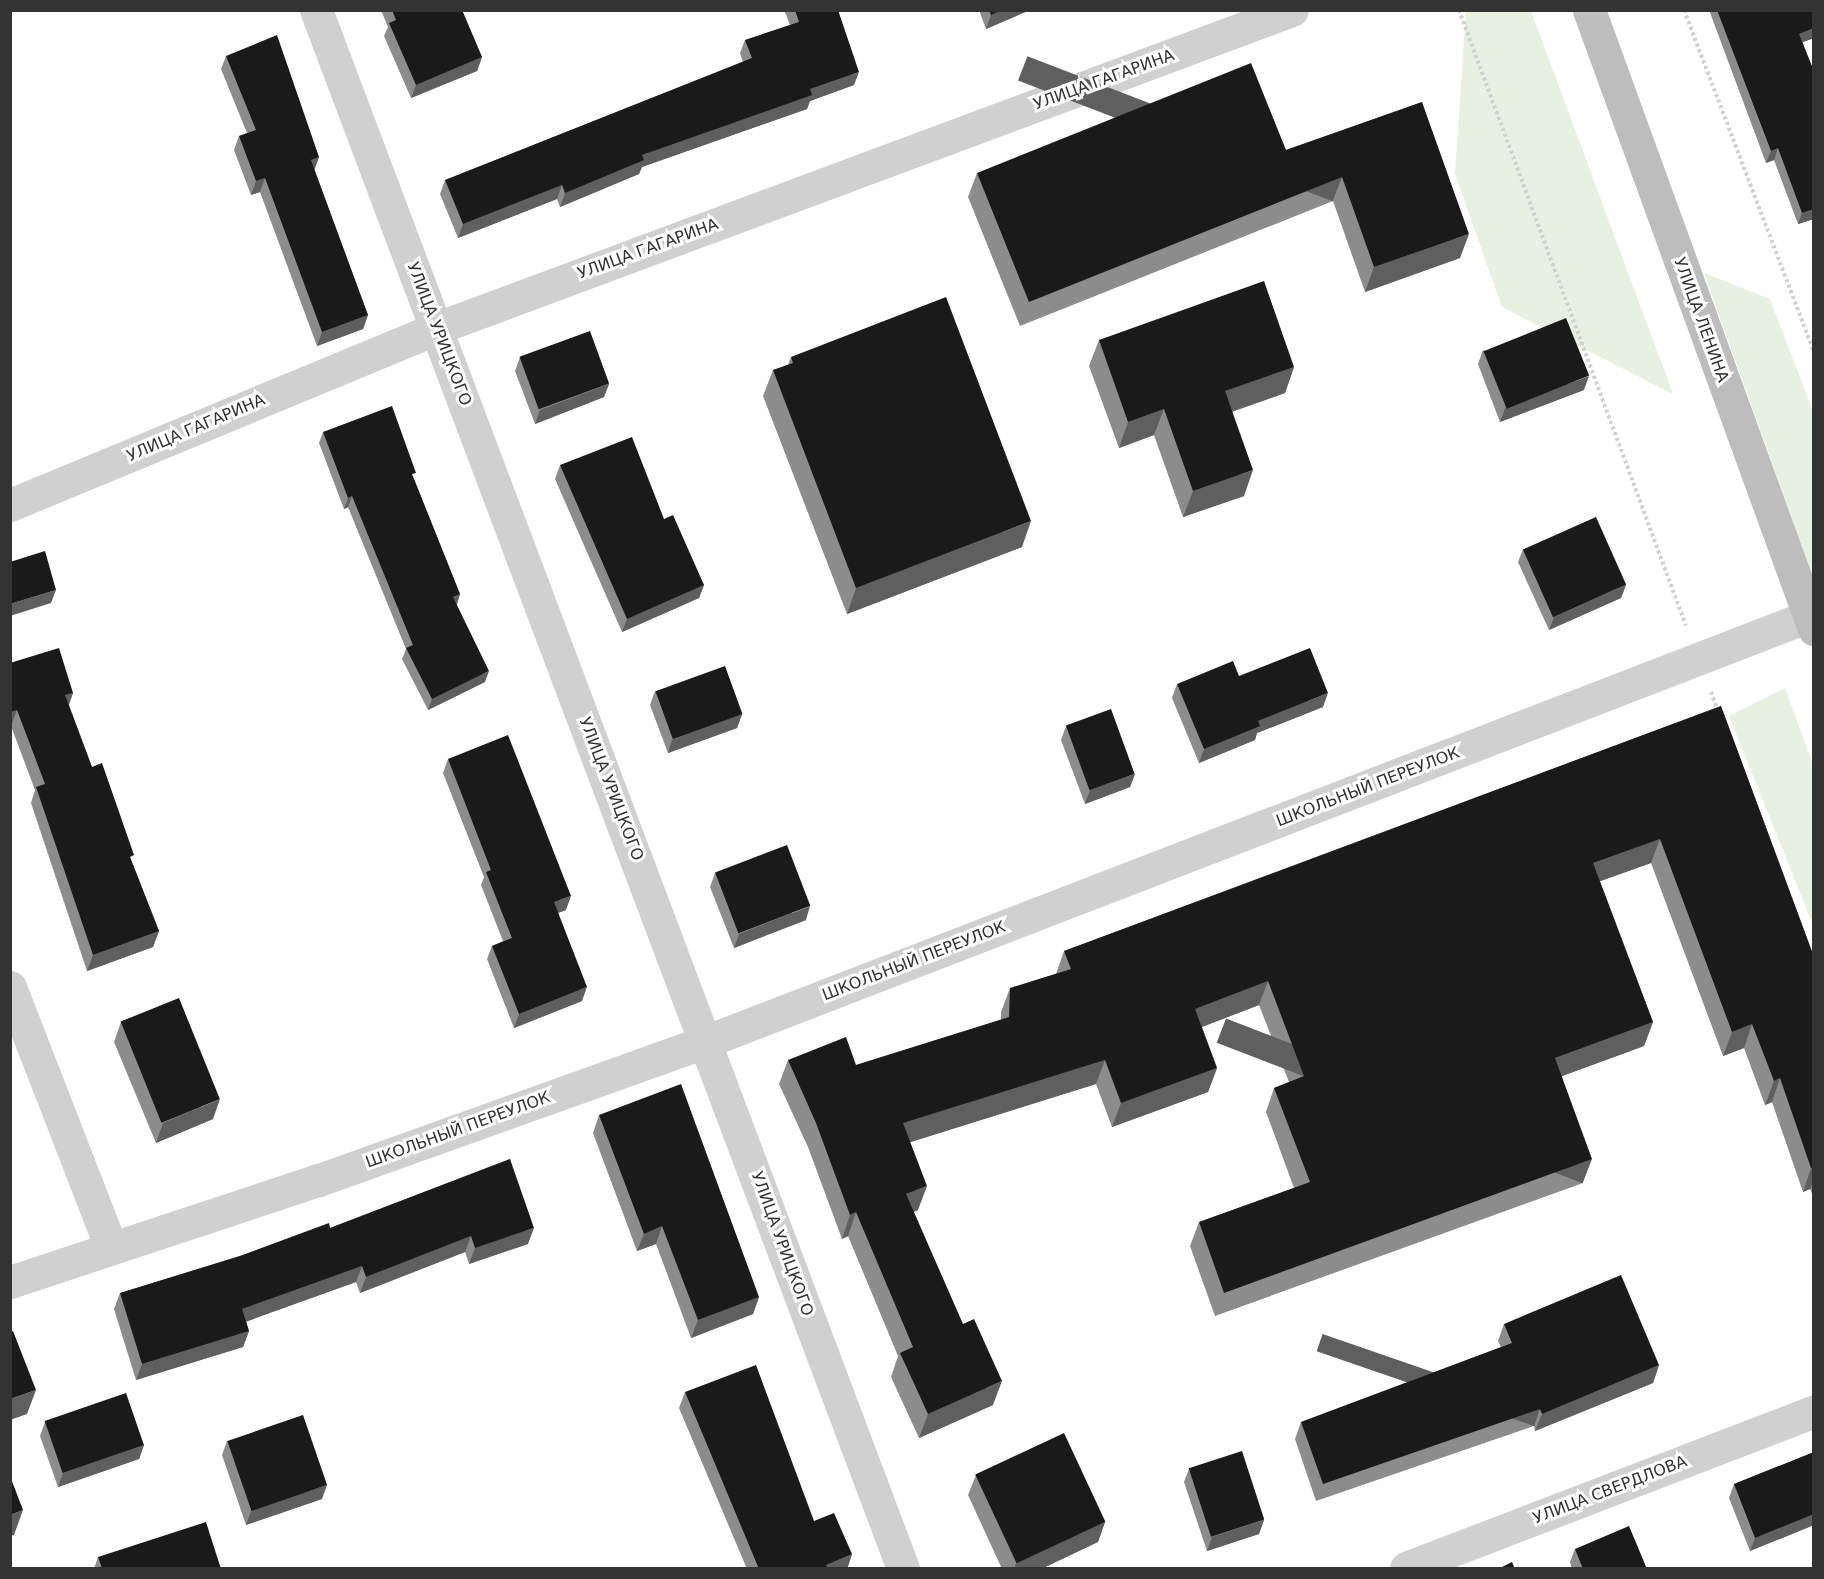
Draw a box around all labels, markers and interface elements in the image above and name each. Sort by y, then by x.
street label: УЛИЦА ГАГАРИНА [1031,46,1177,114]
street label: УЛИЦА ГАГАРИНА [575,215,721,283]
street label: УЛИЦА ЛЕНИНА [1670,255,1732,385]
street label: УЛИЦА УРИЦКОГО [403,259,475,409]
street label: УЛИЦА ГАГАРИНА [124,390,268,466]
street label: УЛИЦА УРИЦКОГО [575,714,647,864]
street label: ШКОЛЬНЫЙ ПЕРЕУЛОК [1274,743,1462,831]
street label: ШКОЛЬНЫЙ ПЕРЕУЛОК [820,917,1008,1005]
street label: ШКОЛЬНЫЙ ПЕРЕУЛОК [363,1088,553,1172]
street label: УЛИЦА УРИЦКОГО [747,1169,817,1319]
street label: УЛИЦА СВЕРДЛОВА [1530,1452,1690,1528]

